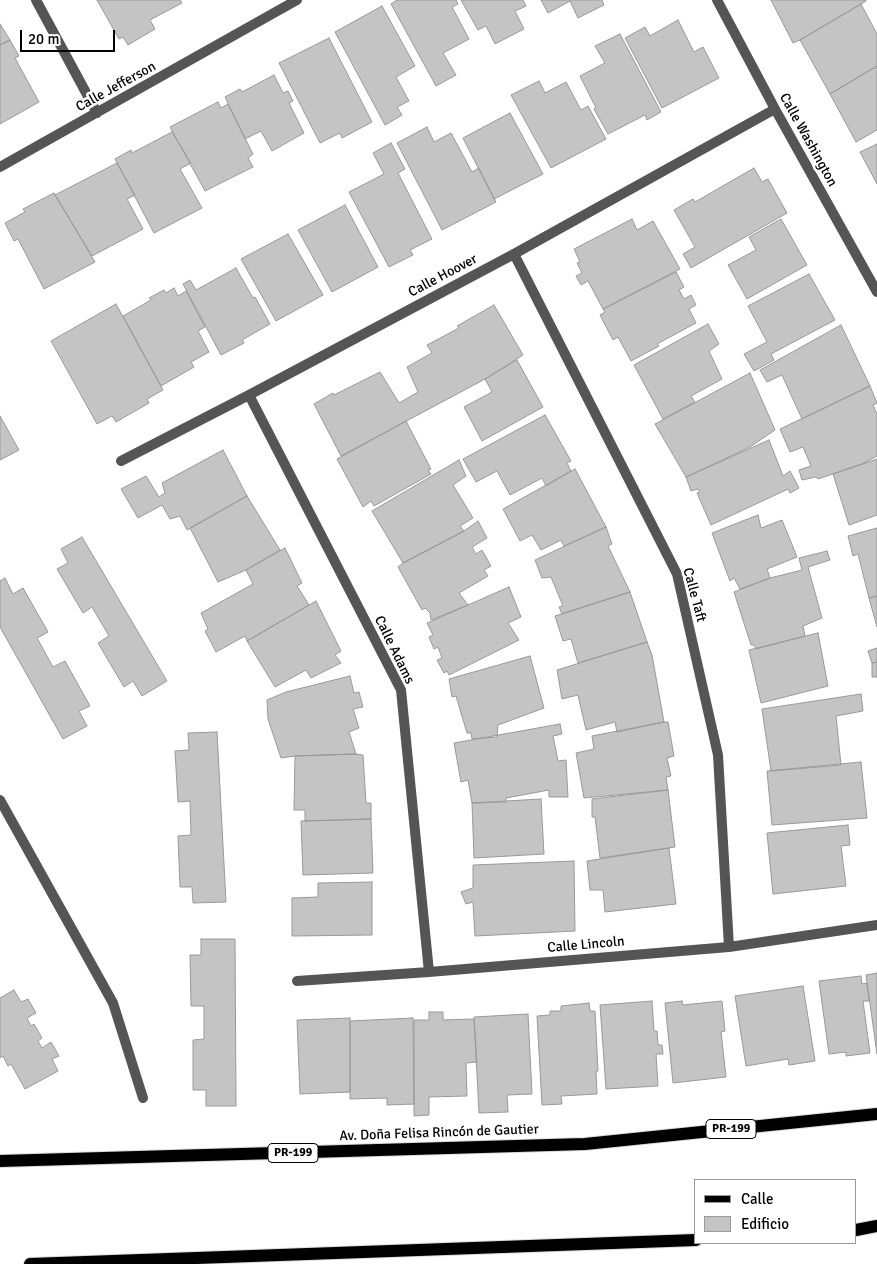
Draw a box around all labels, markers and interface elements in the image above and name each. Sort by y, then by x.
scale bar [22,20,118,52]
text: 20 m [28,30,59,48]
street label: Calle Jefferson [73,58,159,116]
street label: Calle Washington [775,90,841,190]
street label: Calle Hoover [406,251,480,301]
street label: Calle Taft [679,566,709,624]
street label: Calle Adams [370,613,418,687]
street label: Calle Lincoln [547,933,625,957]
road number: PR-199 [706,1120,756,1138]
street label: Av. Doña Felisa Rincón de Gautier [339,1121,539,1145]
road number: PR-199 [268,1144,318,1162]
legend [694,1179,857,1244]
text: Calle [741,1190,774,1208]
text: Edificio [741,1215,789,1233]

